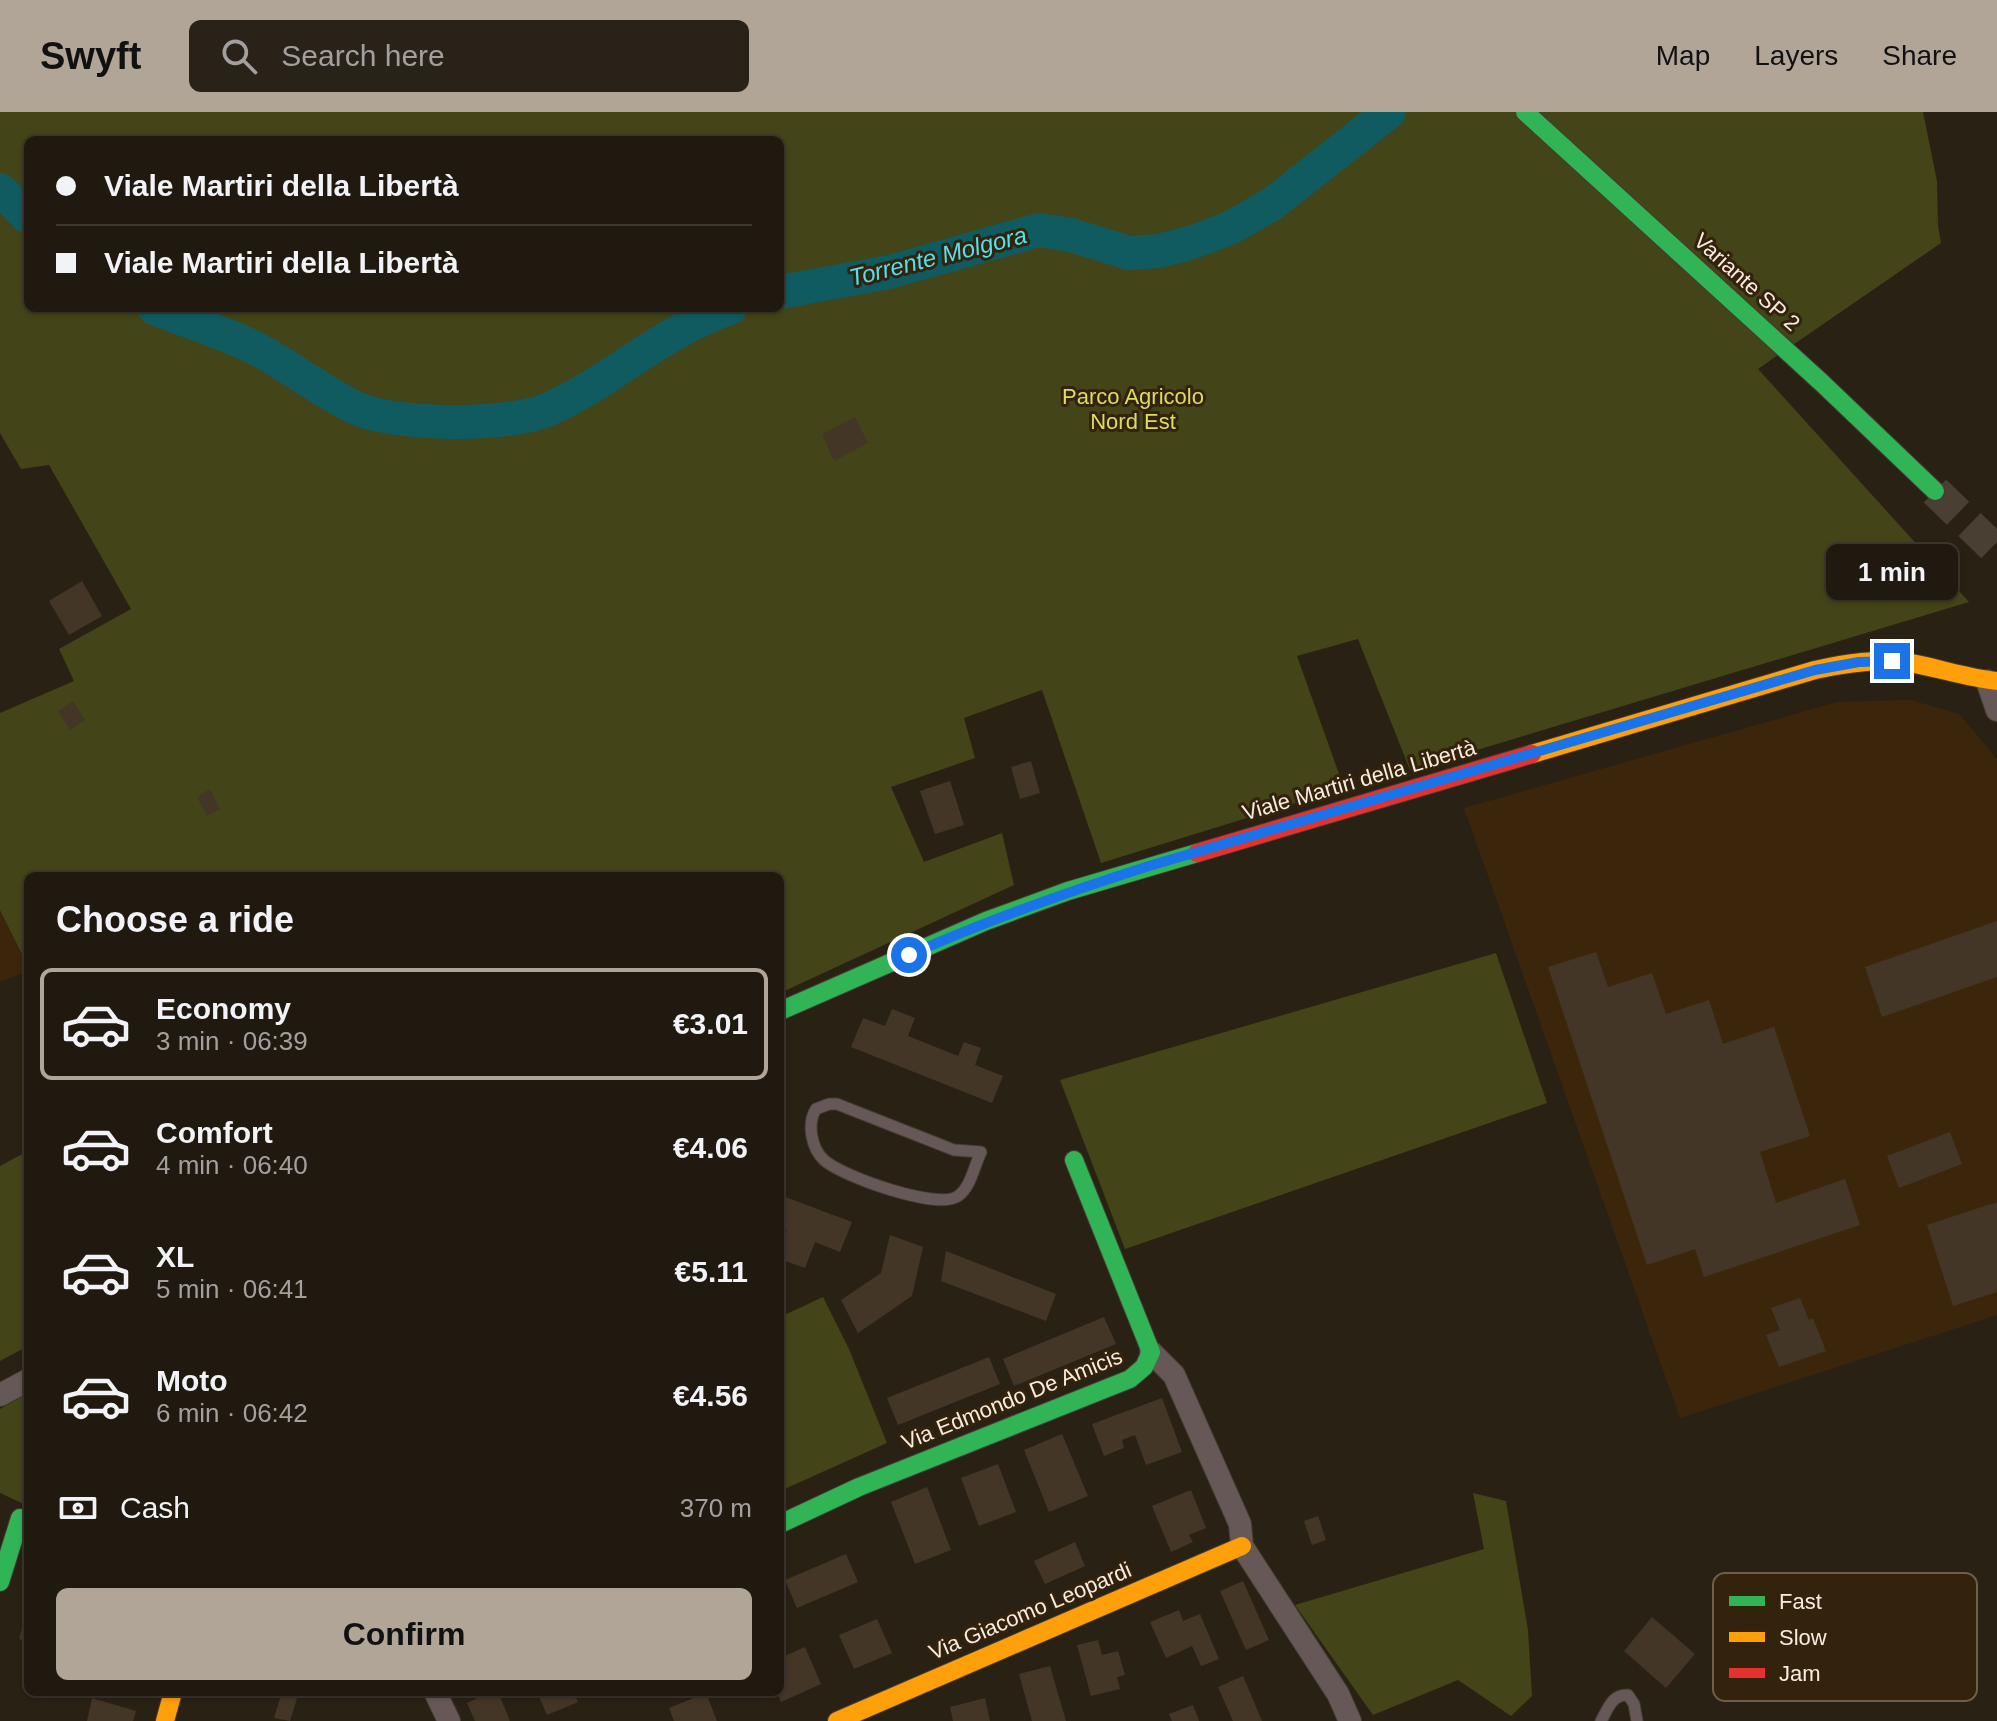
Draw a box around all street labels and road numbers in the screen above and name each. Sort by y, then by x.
street label: Variante SP 2 [1689,228,1805,336]
street label: Viale Martiri della Libertà [1239,734,1479,825]
street label: Via Edmondo De Amicis [898,1343,1126,1455]
street label: Via Giacomo Leopardi [925,1557,1135,1665]

